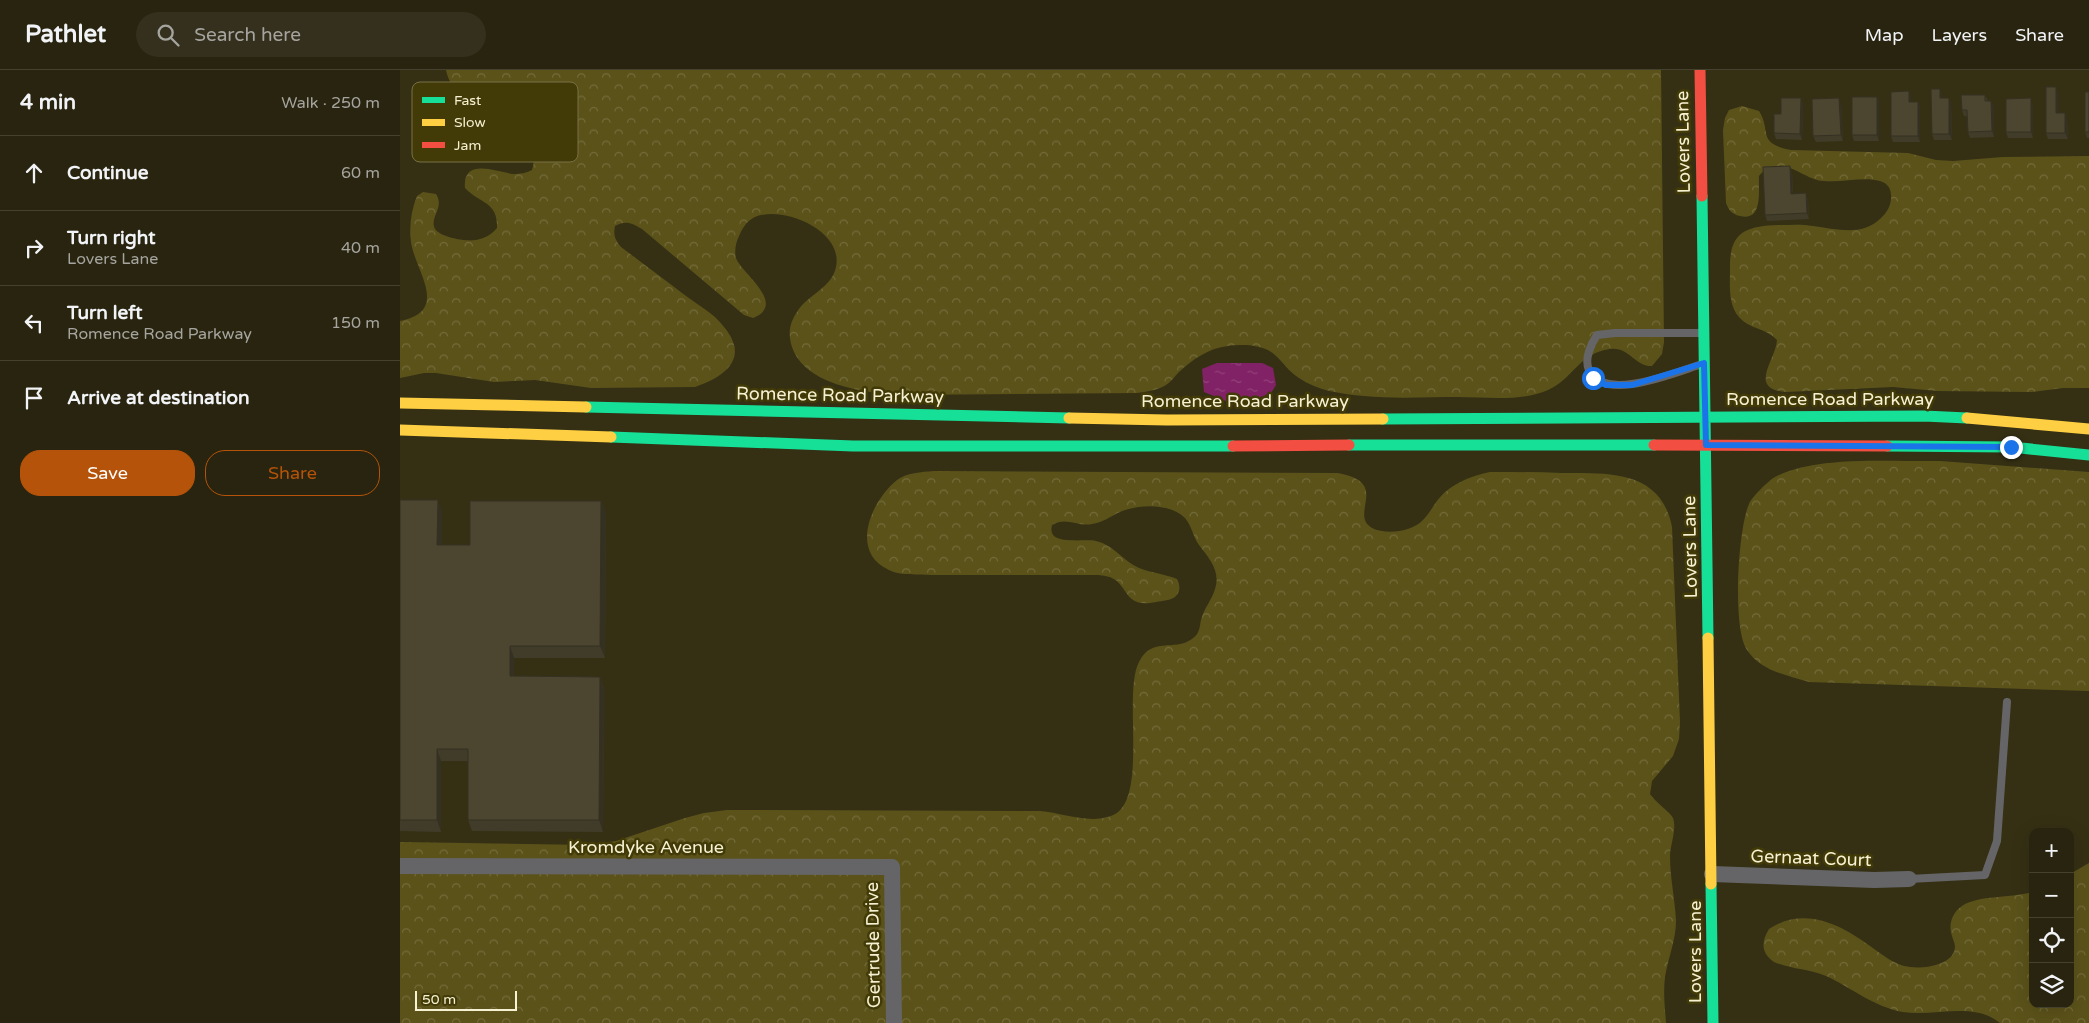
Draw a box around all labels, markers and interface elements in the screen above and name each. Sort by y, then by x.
search box [136,12,486,57]
text: Pathlet [25,20,106,49]
icon: search [154,21,182,49]
text: Search here [194,24,301,46]
text: Map [1865,24,1904,46]
text: Layers [1932,24,1987,46]
text: Share [2015,24,2064,46]
legend [412,82,578,162]
text: 4 min [20,90,76,115]
street label: Lovers Lane [1671,90,1695,194]
text: Fast [454,92,482,109]
text: Walk · 250 m [281,93,380,113]
text: Slow [454,114,486,131]
text: Jam [454,137,481,154]
icon: ahead [20,159,48,187]
text: Continue [67,162,149,184]
text: 60 m [341,163,380,183]
text: Turn right [67,227,155,249]
icon: right [20,234,48,262]
text: 40 m [341,238,380,258]
text: Lovers Lane [67,249,158,269]
text: Turn left [67,302,143,324]
icon: left [20,309,48,337]
text: 150 m [331,313,380,333]
text: Romence Road Parkway [67,324,252,344]
route start [1582,367,1605,390]
street label: Romence Road Parkway [736,382,944,408]
icon: arrive [20,384,48,412]
text: Arrive at destination [67,387,250,409]
street label: Romence Road Parkway [1726,388,1934,410]
street label: Romence Road Parkway [1141,390,1349,412]
route end [2000,436,2023,459]
button: Save [20,450,195,496]
button: Share [205,450,380,496]
street label: Lovers Lane [1678,495,1702,599]
map controls [2029,828,2074,1008]
button: + [2029,828,2074,873]
street label: Kromdyke Avenue [568,836,724,858]
street label: Gernaat Court [1750,845,1872,871]
button: − [2029,873,2074,918]
street label: Gertrude Drive [861,882,885,1008]
street label: Lovers Lane [1684,901,1706,1003]
button: locate [2029,918,2074,963]
button: layers [2029,963,2074,1008]
scale bar [415,988,518,1011]
text: 50 m [422,991,456,1008]

